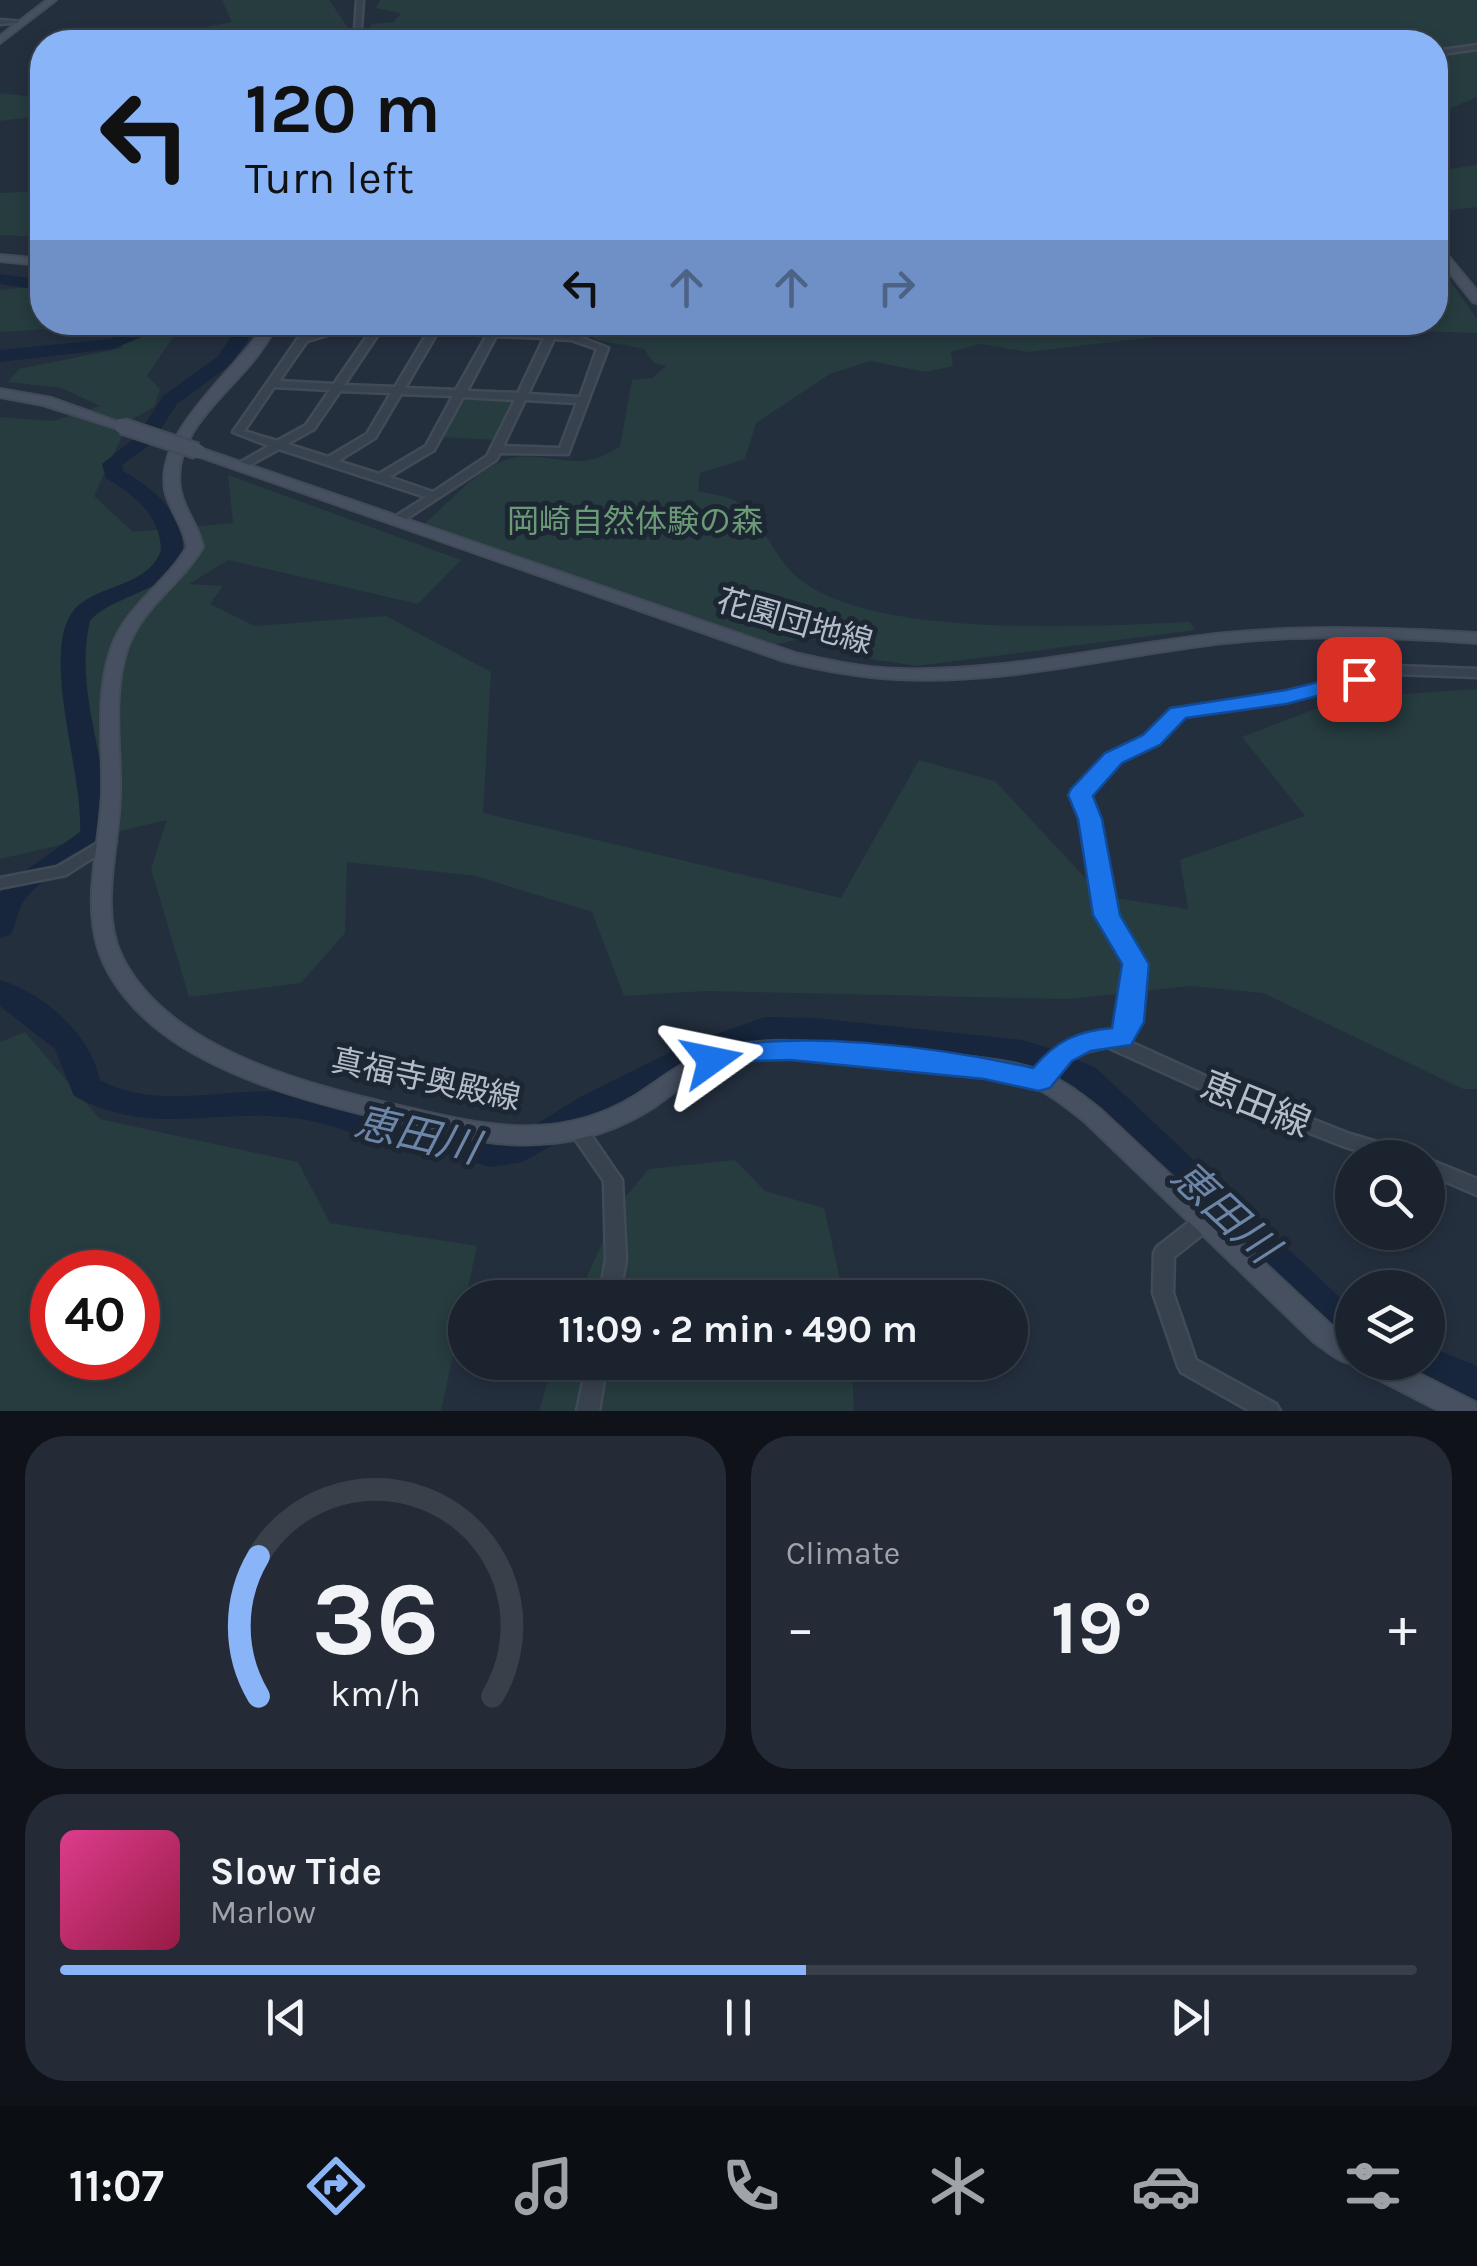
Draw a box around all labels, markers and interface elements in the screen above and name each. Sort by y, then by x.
text: 120 m [245,68,441,150]
icon: left [80,70,210,200]
text: Turn left [245,152,414,204]
icon: left [554,260,609,315]
icon: ahead [659,260,714,315]
icon: ahead [764,260,819,315]
icon: right [869,260,924,315]
park label: 岡崎自然体験の森 [507,503,763,540]
street label: 花園団地線 [713,582,877,661]
pin [1317,637,1402,722]
icon: arrive [1332,652,1387,707]
position arrow [660,1008,764,1112]
street label: 真福寺奥殿線 [328,1041,524,1118]
street label: 恵田線 [1195,1062,1317,1147]
water label: 恵田川 [350,1096,488,1174]
map controls [1335,1140,1445,1380]
button: search [1335,1140,1445,1250]
water label: 恵田川 [1161,1150,1290,1276]
speed limit sign: 40 [30,1250,160,1380]
button: layers [1335,1270,1445,1380]
text: 11:09 · 2 min · 490 m [558,1307,918,1352]
text: Climate [786,1535,900,1572]
text: 36 [312,1559,439,1680]
text: 19° [1051,1584,1152,1672]
text: − [786,1596,815,1660]
text: + [1388,1596,1417,1660]
text: km/h [330,1673,421,1715]
text: Slow Tide [210,1849,382,1894]
text: Marlow [210,1894,316,1931]
icon: previous [259,1990,314,2045]
icon: pause [711,1990,766,2045]
icon: next [1163,1990,1218,2045]
icon: directions [301,2151,371,2221]
icon: music [509,2151,579,2221]
icon: phone [716,2151,786,2221]
icon: climate [923,2151,993,2221]
icon: car [1131,2151,1201,2221]
icon: filters [1338,2151,1408,2221]
text: 11:07 [69,2160,164,2212]

